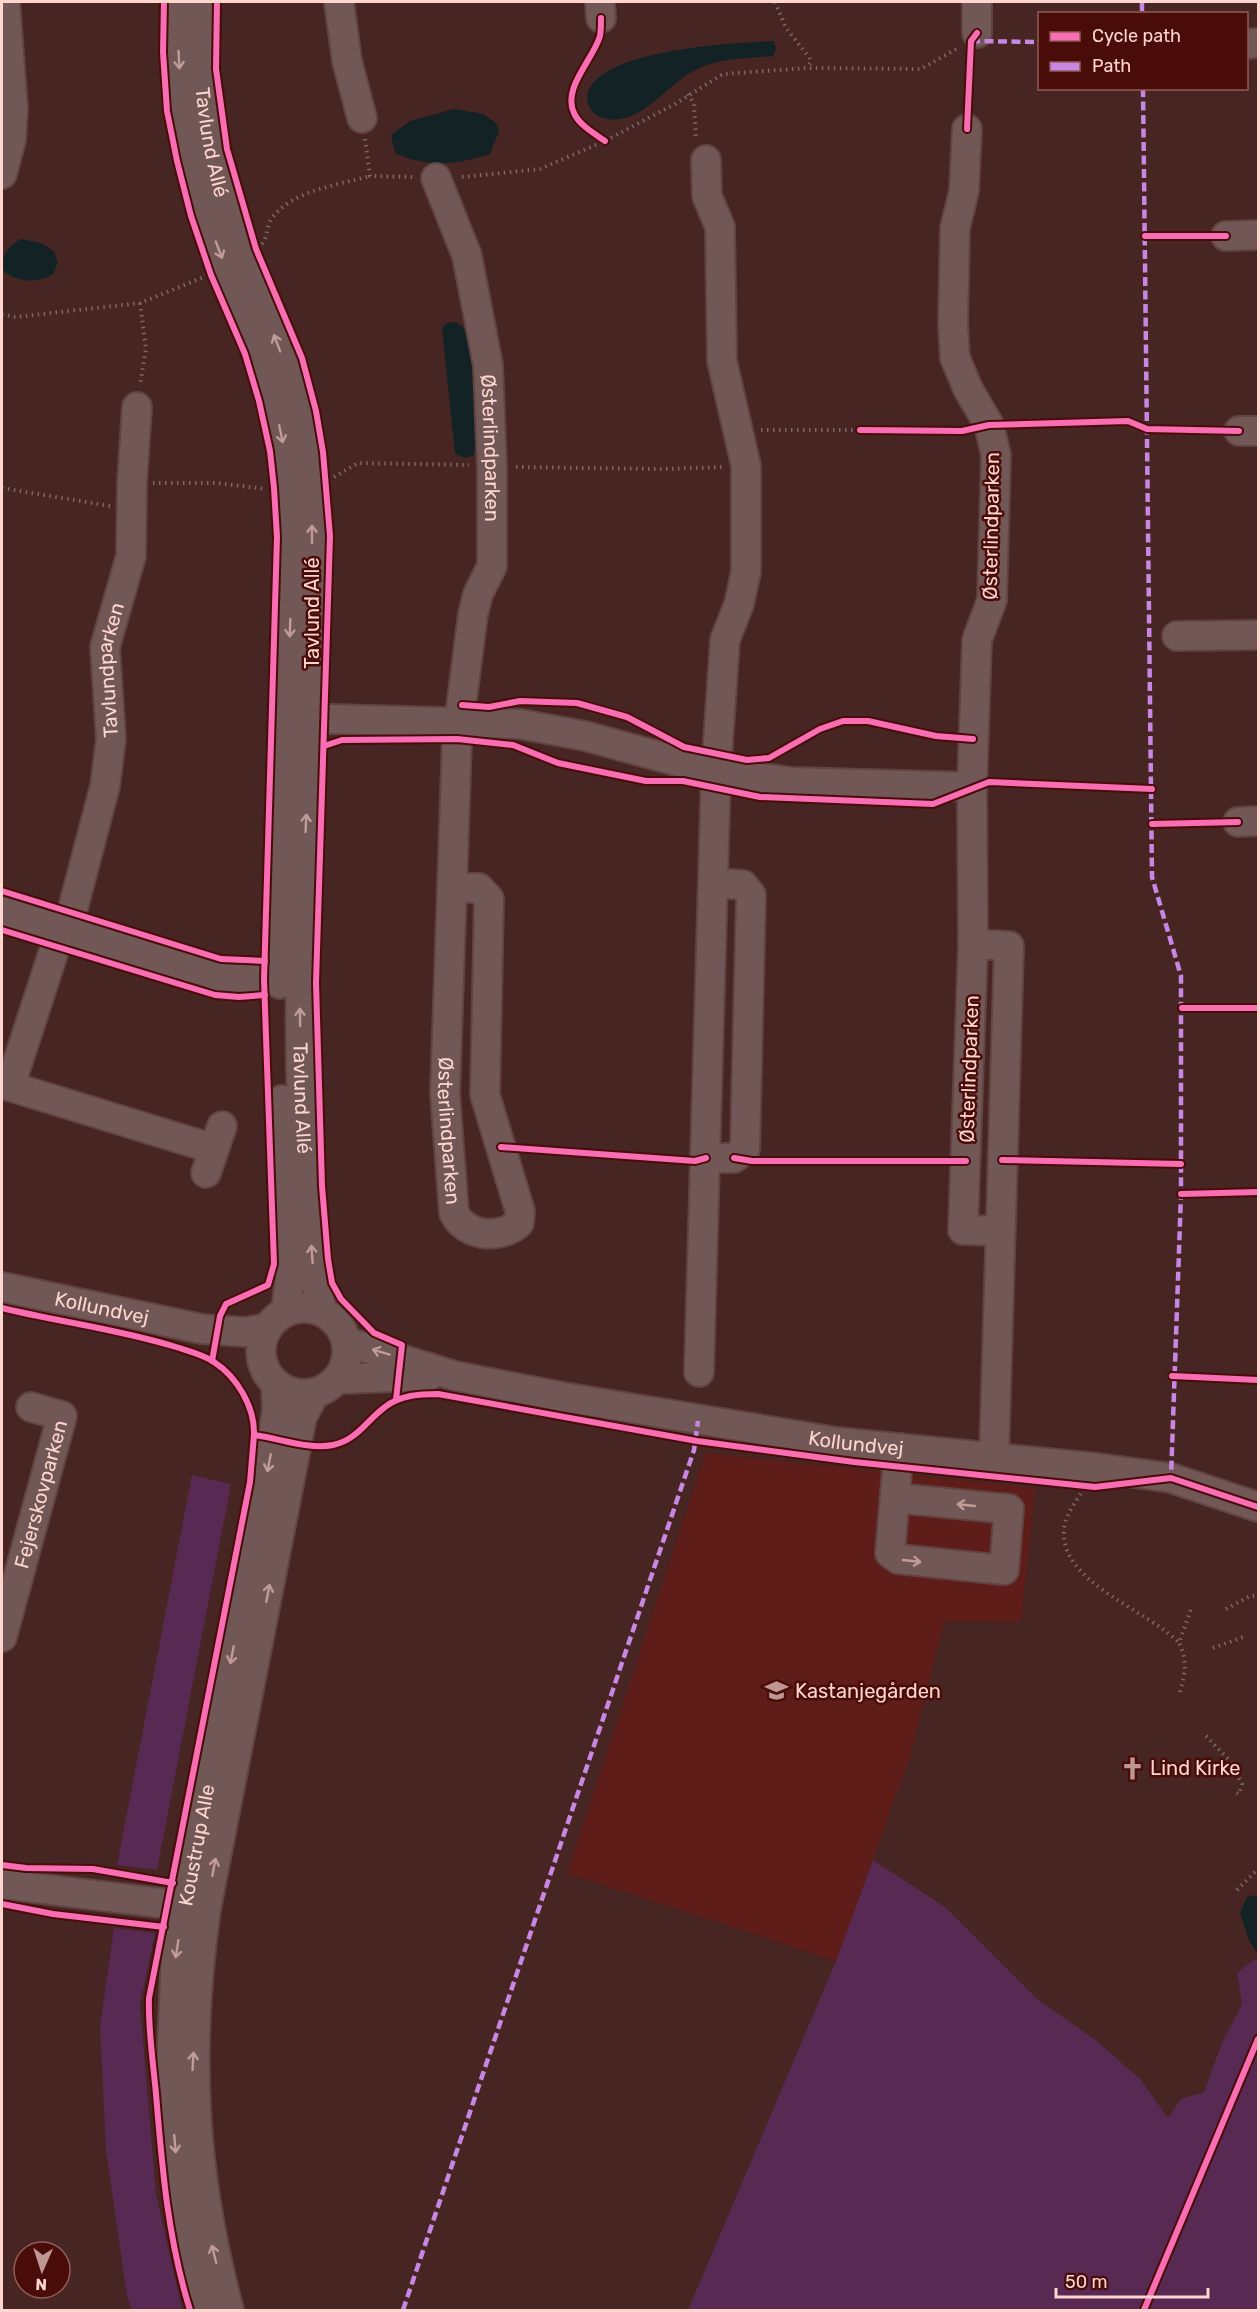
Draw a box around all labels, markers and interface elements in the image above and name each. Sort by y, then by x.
legend [1038,12,1248,90]
text: Cycle path [1092,25,1181,47]
one-way arrow [174,49,185,69]
text: Path [1092,55,1131,77]
street label: Tavlund Allé [191,86,234,200]
one-way arrow [214,240,225,259]
one-way arrow [271,335,282,353]
street label: Østerlindparken [476,374,504,522]
one-way arrow [276,424,288,443]
street label: Østerlindparken [978,452,1004,600]
one-way arrow [306,524,318,544]
street label: Tavlund Allé [300,557,324,669]
street label: Tavlundparken [93,600,129,738]
one-way arrow [285,618,296,638]
one-way arrow [301,813,312,833]
street label: Østerlindparken [954,995,984,1143]
one-way arrow [294,1008,306,1028]
street label: Tavlund Allé [289,1042,317,1155]
street label: Østerlindparken [433,1057,465,1205]
one-way arrow [306,1245,317,1264]
street label: Kollundvej [52,1286,151,1330]
one-way arrow [372,1346,391,1357]
street label: Fejerskovparken [9,1417,72,1571]
street label: Kollundvej [807,1425,905,1461]
one-way arrow [263,1453,274,1472]
one-way arrow [957,1499,977,1510]
one-way arrow [902,1556,922,1567]
one-way arrow [263,1584,274,1604]
one-way arrow [226,1644,237,1664]
school or university icon: Kastanjegården [764,1678,790,1704]
place label: Kastanjegården [795,1679,941,1703]
church icon: Lind Kirke [1119,1755,1145,1781]
place label: Lind Kirke [1150,1756,1241,1780]
street label: Koustrup Alle [173,1782,220,1908]
one-way arrow [209,1858,220,1877]
one-way arrow [171,1939,182,1959]
one-way arrow [188,2051,199,2071]
one-way arrow [170,2133,181,2153]
north arrow [12,2240,72,2300]
one-way arrow [207,2245,219,2264]
scale bar [1056,2261,1208,2299]
text: 50 m [1065,2271,1108,2293]
text: N [35,2275,47,2294]

